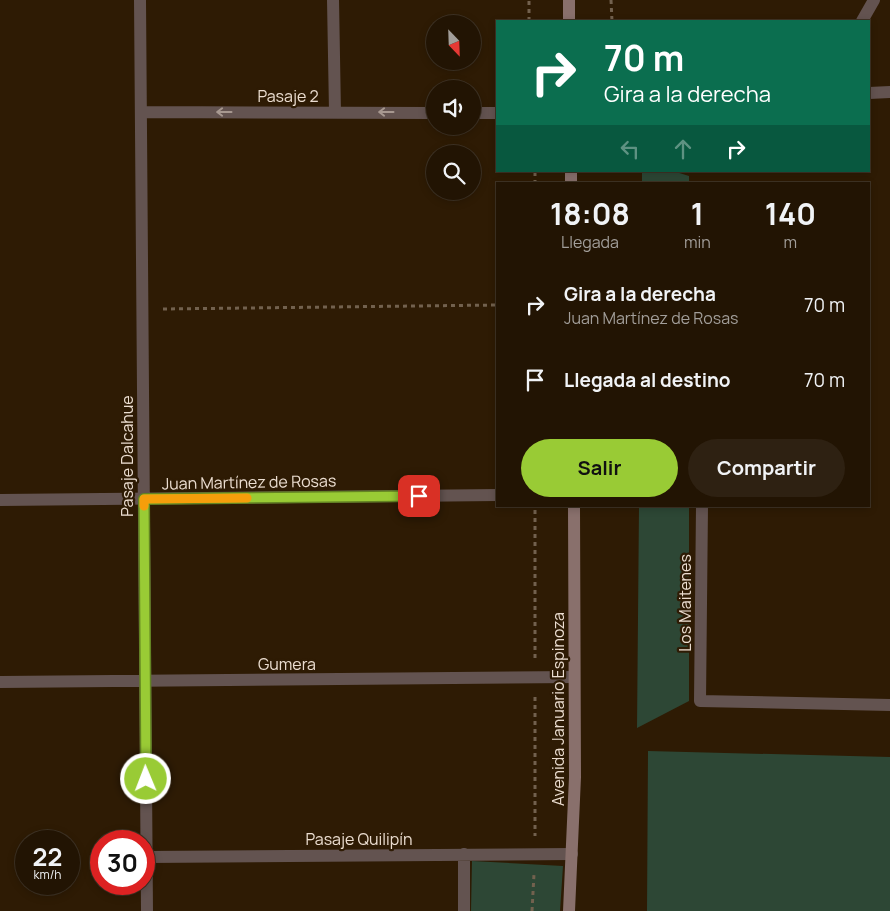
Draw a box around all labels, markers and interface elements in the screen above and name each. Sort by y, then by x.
north arrow [426,15,481,70]
map controls [426,15,481,200]
text: 70 m [604,34,684,82]
icon: right [521,40,586,105]
text: Gira a la derecha [604,79,771,109]
button: sound [426,80,481,135]
street label: Pasaje 2 [257,85,319,107]
one-way arrow [216,107,232,117]
one-way arrow [379,107,395,117]
icon: left [616,135,644,163]
icon: ahead [669,135,697,163]
icon: right [722,135,750,163]
button: search [426,145,481,200]
text: 18:08 [550,193,630,234]
text: 1 [691,193,704,234]
text: 140 [765,193,816,234]
text: Llegada [561,231,619,253]
text: min [684,231,711,253]
text: m [784,231,797,253]
text: Gira a la derecha [564,281,716,307]
icon: right [521,291,549,319]
text: 70 m [804,292,845,318]
text: Juan Martínez de Rosas [564,307,738,329]
icon: arrive [521,366,549,394]
text: Llegada al destino [564,367,731,393]
text: 70 m [804,367,845,393]
street label: Pasaje Dalcahue [116,395,138,517]
button: Salir [521,439,678,497]
button: Compartir [688,439,845,497]
street label: Juan Martínez de Rosas [162,469,336,495]
pin [398,475,440,517]
icon: arrive [405,482,433,510]
street label: Los Maitenes [674,554,696,652]
street label: Avenida Januario Espinoza [547,612,569,806]
street label: Gumera [258,653,316,675]
position arrow [119,752,171,804]
street label: Pasaje Quilipín [305,828,413,850]
speed limit sign: 30 [90,830,155,895]
text: 22 [33,839,62,874]
text: km/h [34,866,61,883]

